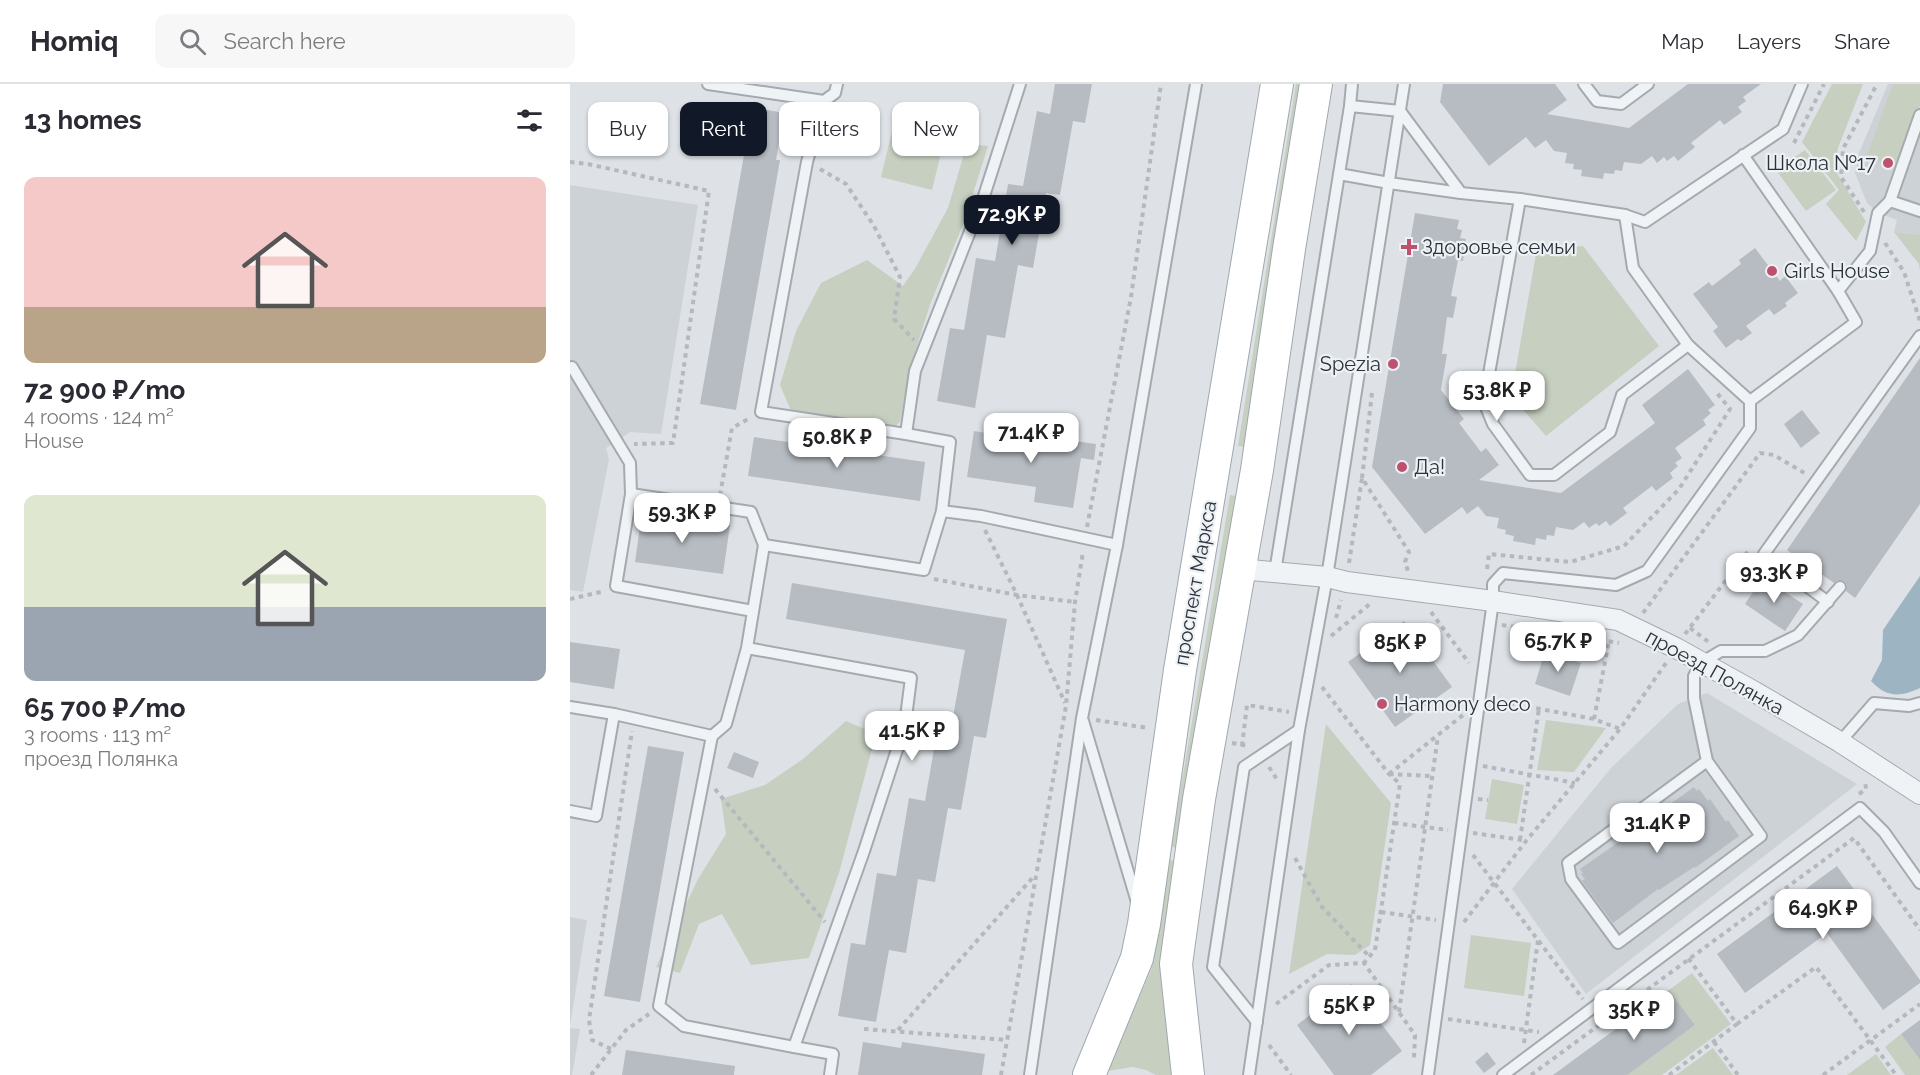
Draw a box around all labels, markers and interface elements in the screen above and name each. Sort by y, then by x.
search box [155,14,575,68]
text: Homiq [30,25,119,58]
icon: search [176,25,209,58]
text: Search here [224,28,346,54]
text: Map [1661,29,1704,54]
text: Layers [1737,29,1801,54]
text: Share [1834,29,1890,54]
chip: Buy [588,102,668,156]
chip: Rent [680,102,767,156]
chip: Filters [779,102,880,156]
chip: New [892,102,979,156]
icon: filters [513,104,546,137]
text: 13 homes [24,105,142,135]
place label: Школа №17 [1766,151,1876,175]
marker: Школа №17 [1881,156,1895,170]
pin: 72.9K ₽ [957,195,1067,246]
text: 72.9K ₽ [978,202,1046,226]
icon: home [231,216,339,324]
place label: Здоровье семьи [1422,235,1576,259]
marker: Здоровье семьи [1400,238,1418,256]
place label: Girls House [1784,259,1890,283]
marker: Girls House [1765,264,1779,278]
place label: Spezia [1320,352,1381,376]
marker: Spezia [1386,357,1400,371]
pin: 53.8K ₽ [1442,371,1552,422]
text: 72 900 ₽/mo [24,375,185,405]
text: 53.8K ₽ [1463,378,1531,402]
text: 4 rooms · 124 m² [24,405,174,429]
pin: 71.4K ₽ [976,413,1086,464]
pin: 50.8K ₽ [782,418,892,469]
text: 71.4K ₽ [998,420,1064,444]
text: 50.8K ₽ [802,425,872,449]
text: House [24,429,84,453]
place label: Да! [1414,455,1445,479]
marker: Да! [1395,460,1409,474]
pin: 59.3K ₽ [627,493,737,544]
street label: проспект Маркса [1169,499,1221,667]
text: 59.3K ₽ [648,500,716,524]
icon: home [231,534,339,642]
pin: 93.3K ₽ [1719,553,1829,604]
text: 93.3K ₽ [1740,560,1808,584]
pin: 65.7K ₽ [1503,622,1613,673]
pin: 85K ₽ [1358,623,1442,674]
street label: проезд Полянка [1642,624,1788,720]
text: 65.7K ₽ [1524,629,1592,653]
text: 85K ₽ [1374,630,1426,654]
place label: Harmony deco [1394,692,1531,716]
text: 65 700 ₽/mo [24,693,186,723]
marker: Harmony deco [1375,697,1389,711]
pin: 41.5K ₽ [857,711,967,762]
text: 41.5K ₽ [879,718,945,742]
text: 3 rooms · 113 m² [24,723,171,747]
text: проезд Полянка [24,747,178,771]
pin: 31.4K ₽ [1602,803,1712,854]
text: 31.4K ₽ [1624,810,1690,834]
pin: 64.9K ₽ [1768,889,1878,940]
text: 64.9K ₽ [1788,896,1858,920]
pin: 55K ₽ [1307,985,1391,1036]
pin: 35K ₽ [1592,990,1676,1041]
text: 55K ₽ [1323,992,1375,1016]
text: 35K ₽ [1608,997,1660,1021]

